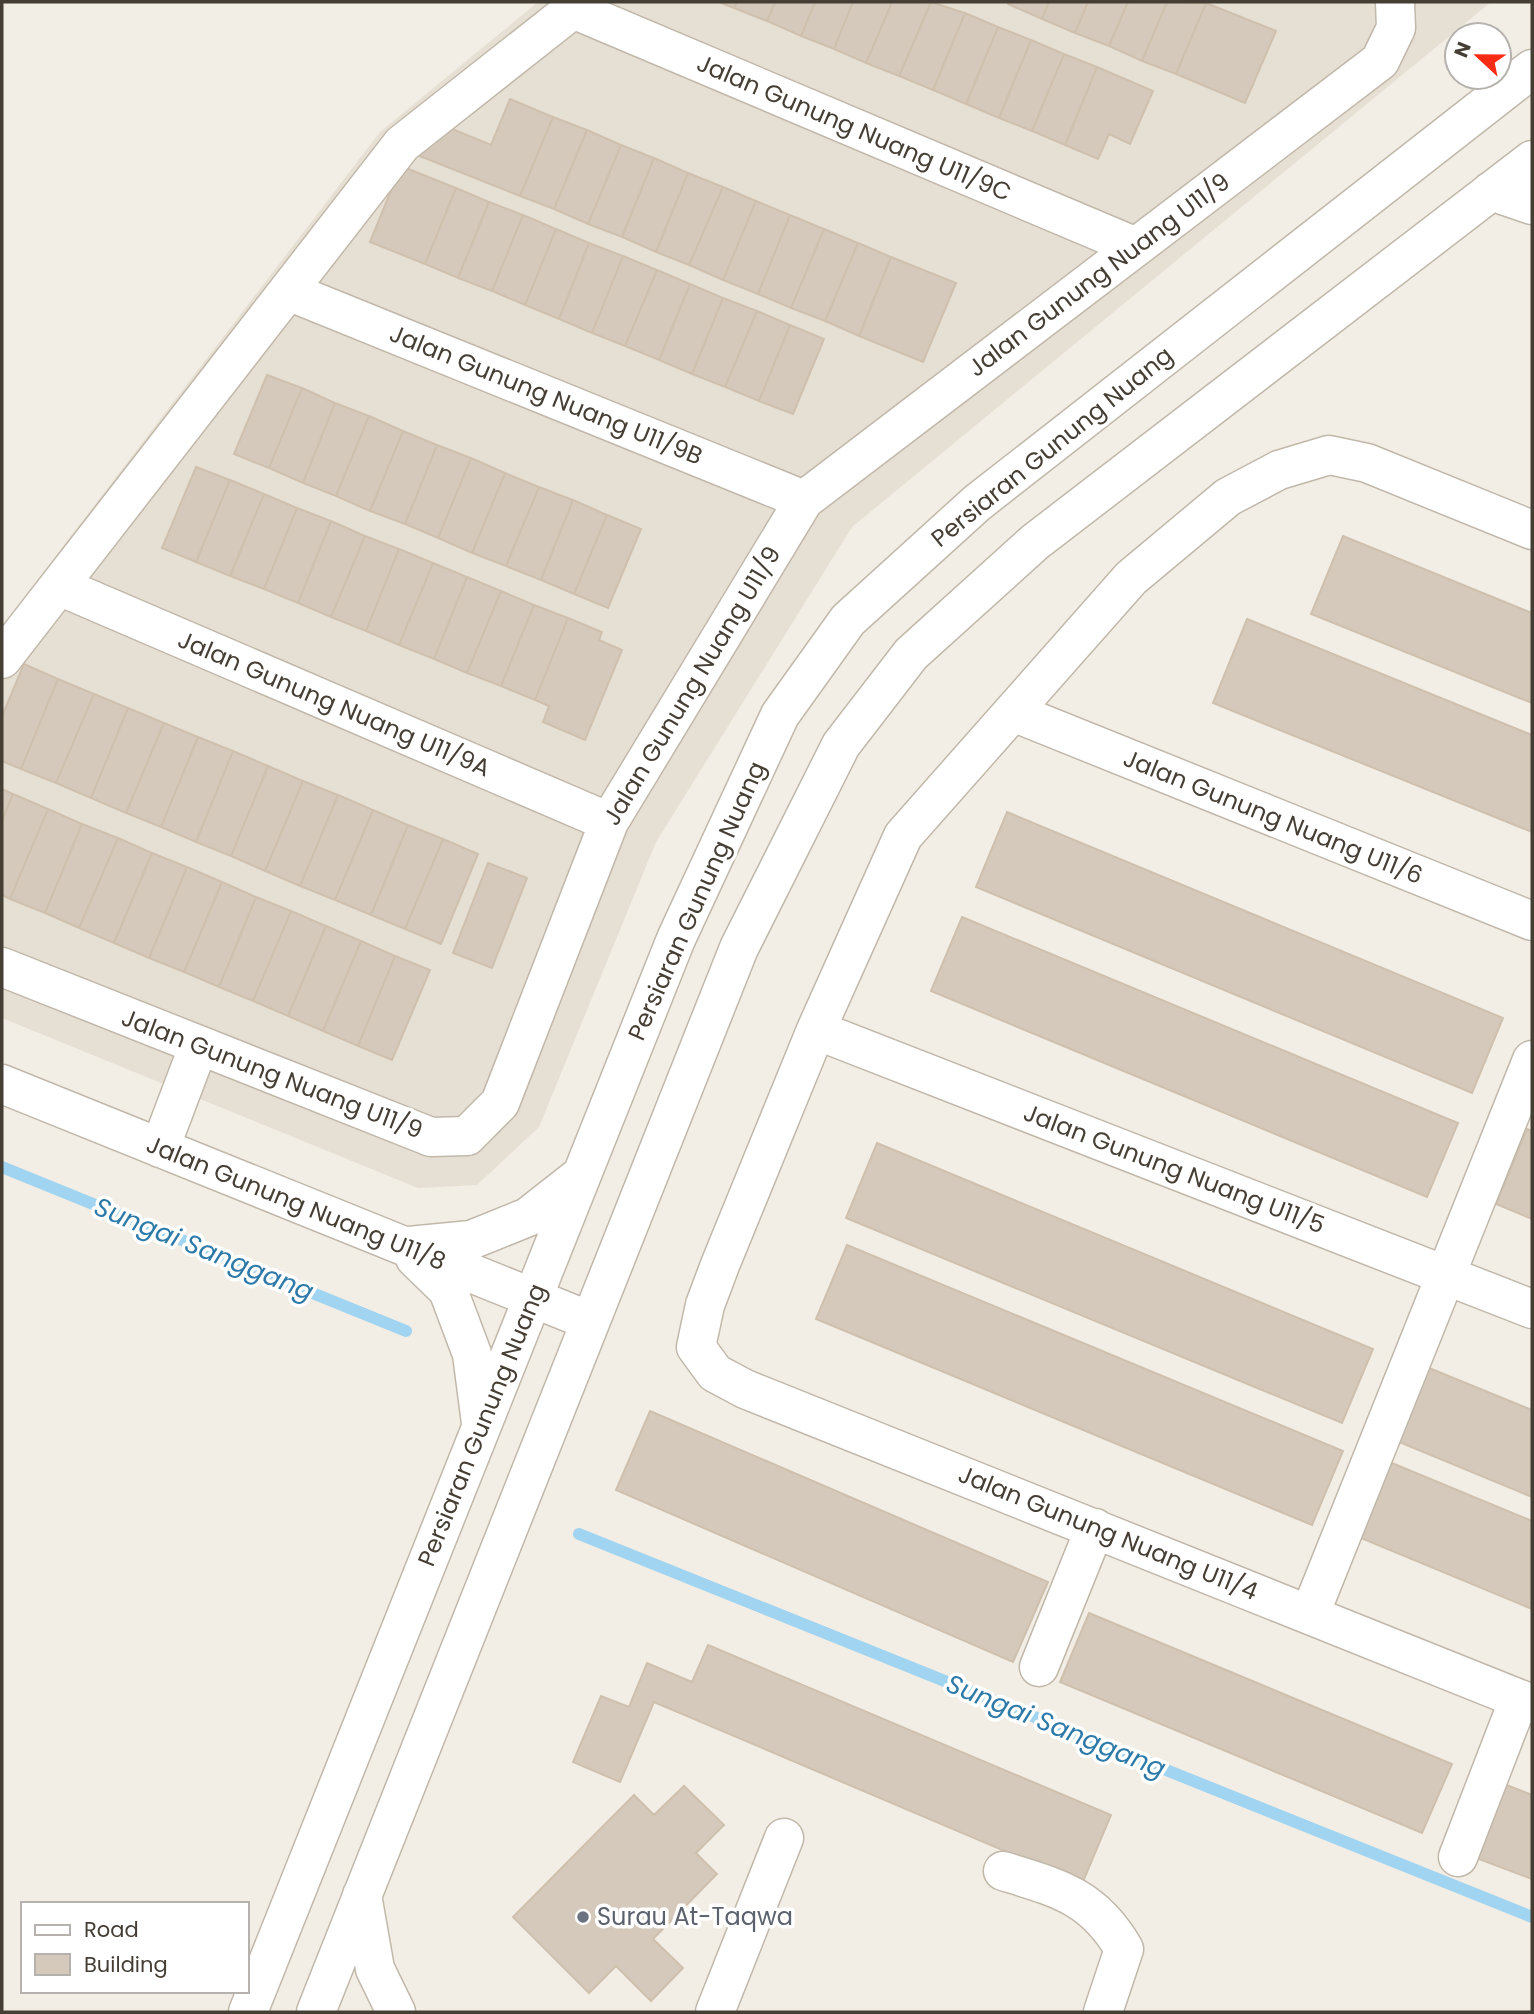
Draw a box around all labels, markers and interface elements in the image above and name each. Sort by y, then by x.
north arrow [1443,21,1513,91]
text: N [1448,38,1478,62]
street label: Jalan Gunung Nuang U11/9C [692,46,1017,209]
street label: Jalan Gunung Nuang U11/9 [961,165,1236,384]
street label: Jalan Gunung Nuang U11/9B [385,317,708,473]
street label: Persiaran Gunung Nuang [924,339,1179,555]
street label: Jalan Gunung Nuang U11/9 [595,540,788,831]
street label: Jalan Gunung Nuang U11/9A [173,623,495,784]
street label: Jalan Gunung Nuang U11/6 [1119,741,1428,892]
street label: Persiaran Gunung Nuang [620,756,773,1046]
street label: Jalan Gunung Nuang U11/9 [117,1001,428,1146]
street label: Jalan Gunung Nuang U11/5 [1019,1096,1330,1241]
street label: Jalan Gunung Nuang U11/8 [142,1127,451,1278]
water label: Sungai Sanggang [89,1188,319,1310]
street label: Persiaran Gunung Nuang [410,1279,553,1571]
street label: Jalan Gunung Nuang U11/4 [954,1457,1263,1608]
water label: Sungai Sanggang [941,1665,1171,1787]
place label: Surau At-Taqwa [597,1900,793,1933]
legend [21,1902,248,1993]
marker: Surau At-Taqwa [575,1909,591,1925]
text: Road [84,1915,139,1944]
text: Building [84,1950,168,1979]

